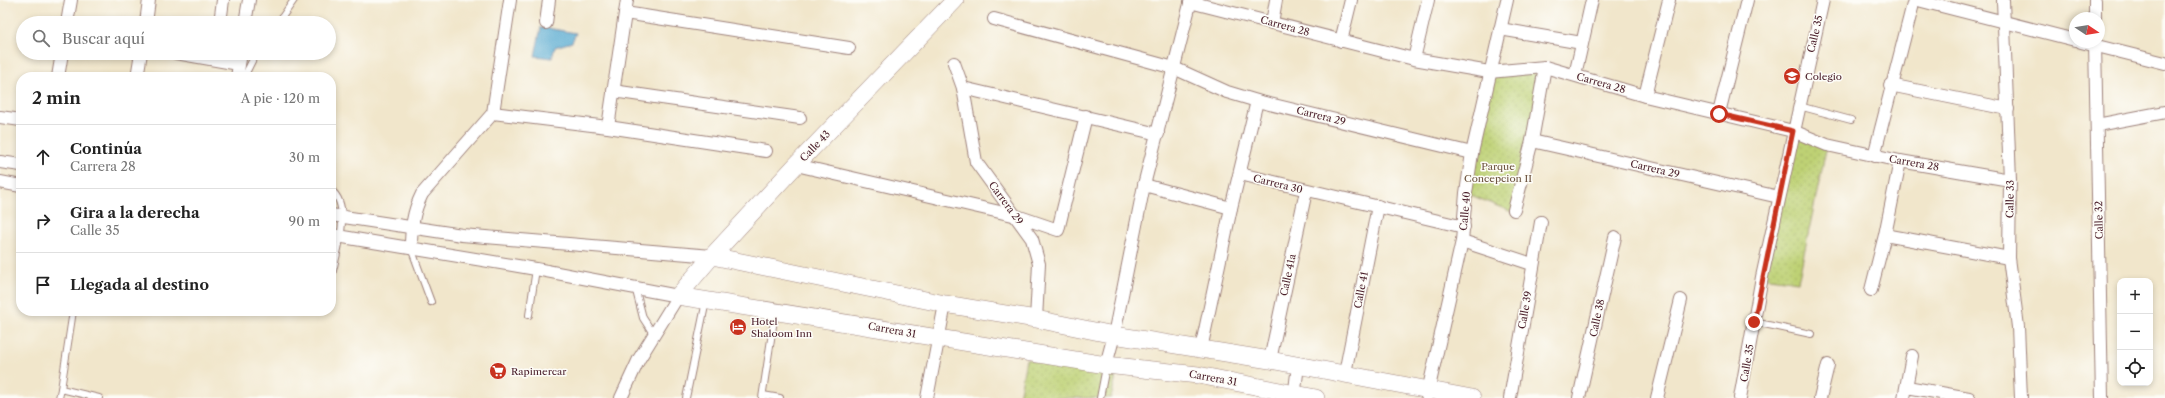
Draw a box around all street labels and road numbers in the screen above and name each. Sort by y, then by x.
street label: Carrera 28 [1259,13,1311,39]
street label: Calle 35 [1804,14,1826,54]
street label: Carrera 28 [1575,70,1627,96]
street label: Carrera 29 [1295,104,1347,128]
street label: Calle 43 [797,128,833,164]
street label: Carrera 28 [1888,152,1940,174]
street label: Carrera 29 [1629,157,1681,181]
street label: Carrera 30 [1252,172,1304,196]
street label: Carrera 29 [986,179,1026,227]
street label: Calle 33 [2003,180,2017,218]
street label: Calle 40 [1457,191,1473,231]
street label: Calle 32 [2092,200,2106,239]
street label: Calle 41a [1277,252,1299,297]
street label: Calle 41 [1351,270,1371,309]
street label: Calle 39 [1515,290,1535,330]
street label: Calle 38 [1587,298,1607,338]
street label: Carrera 31 [867,319,918,341]
street label: Calle 35 [1737,343,1757,383]
street label: Carrera 31 [1188,367,1239,389]

